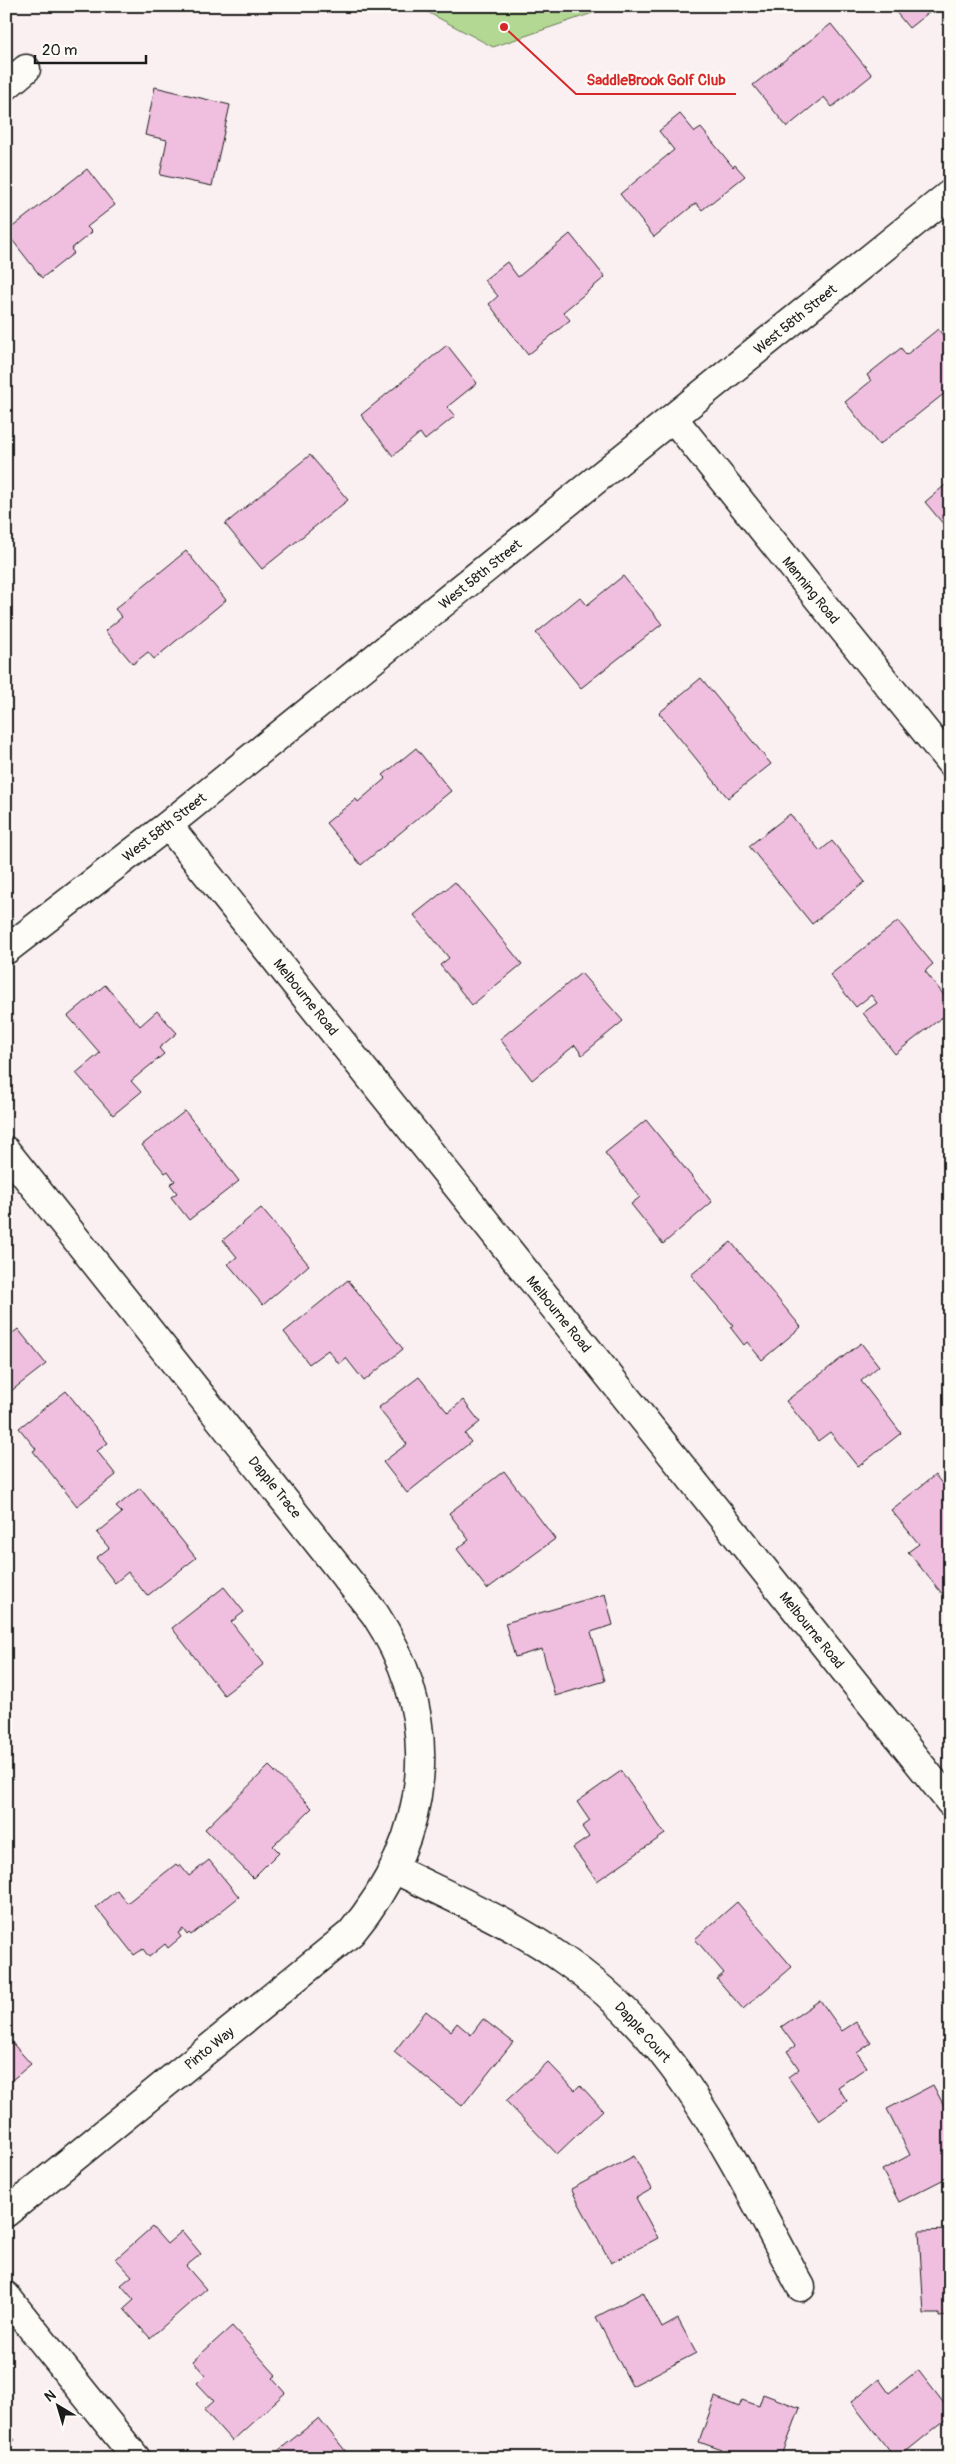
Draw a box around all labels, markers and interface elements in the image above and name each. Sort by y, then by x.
scale bar [35,32,146,64]
text: 20 m [42,41,77,60]
callout: SaddleBrook Golf Club [576,64,736,94]
text: SaddleBrook Golf Club [586,71,726,90]
street label: West 58th Street [750,281,840,358]
street label: West 58th Street [435,536,525,613]
street label: Manning Road [778,553,843,627]
street label: West 58th Street [119,789,210,865]
street label: Melbourne Road [270,956,342,1039]
street label: Melbourne Road [523,1273,595,1356]
street label: Dapple Trace [245,1453,305,1522]
street label: Melbourne Road [776,1589,848,1672]
street label: Dapple Court [611,1999,674,2066]
street label: Pinto Way [181,2023,237,2073]
north arrow [32,2382,82,2432]
text: N [41,2387,59,2406]

